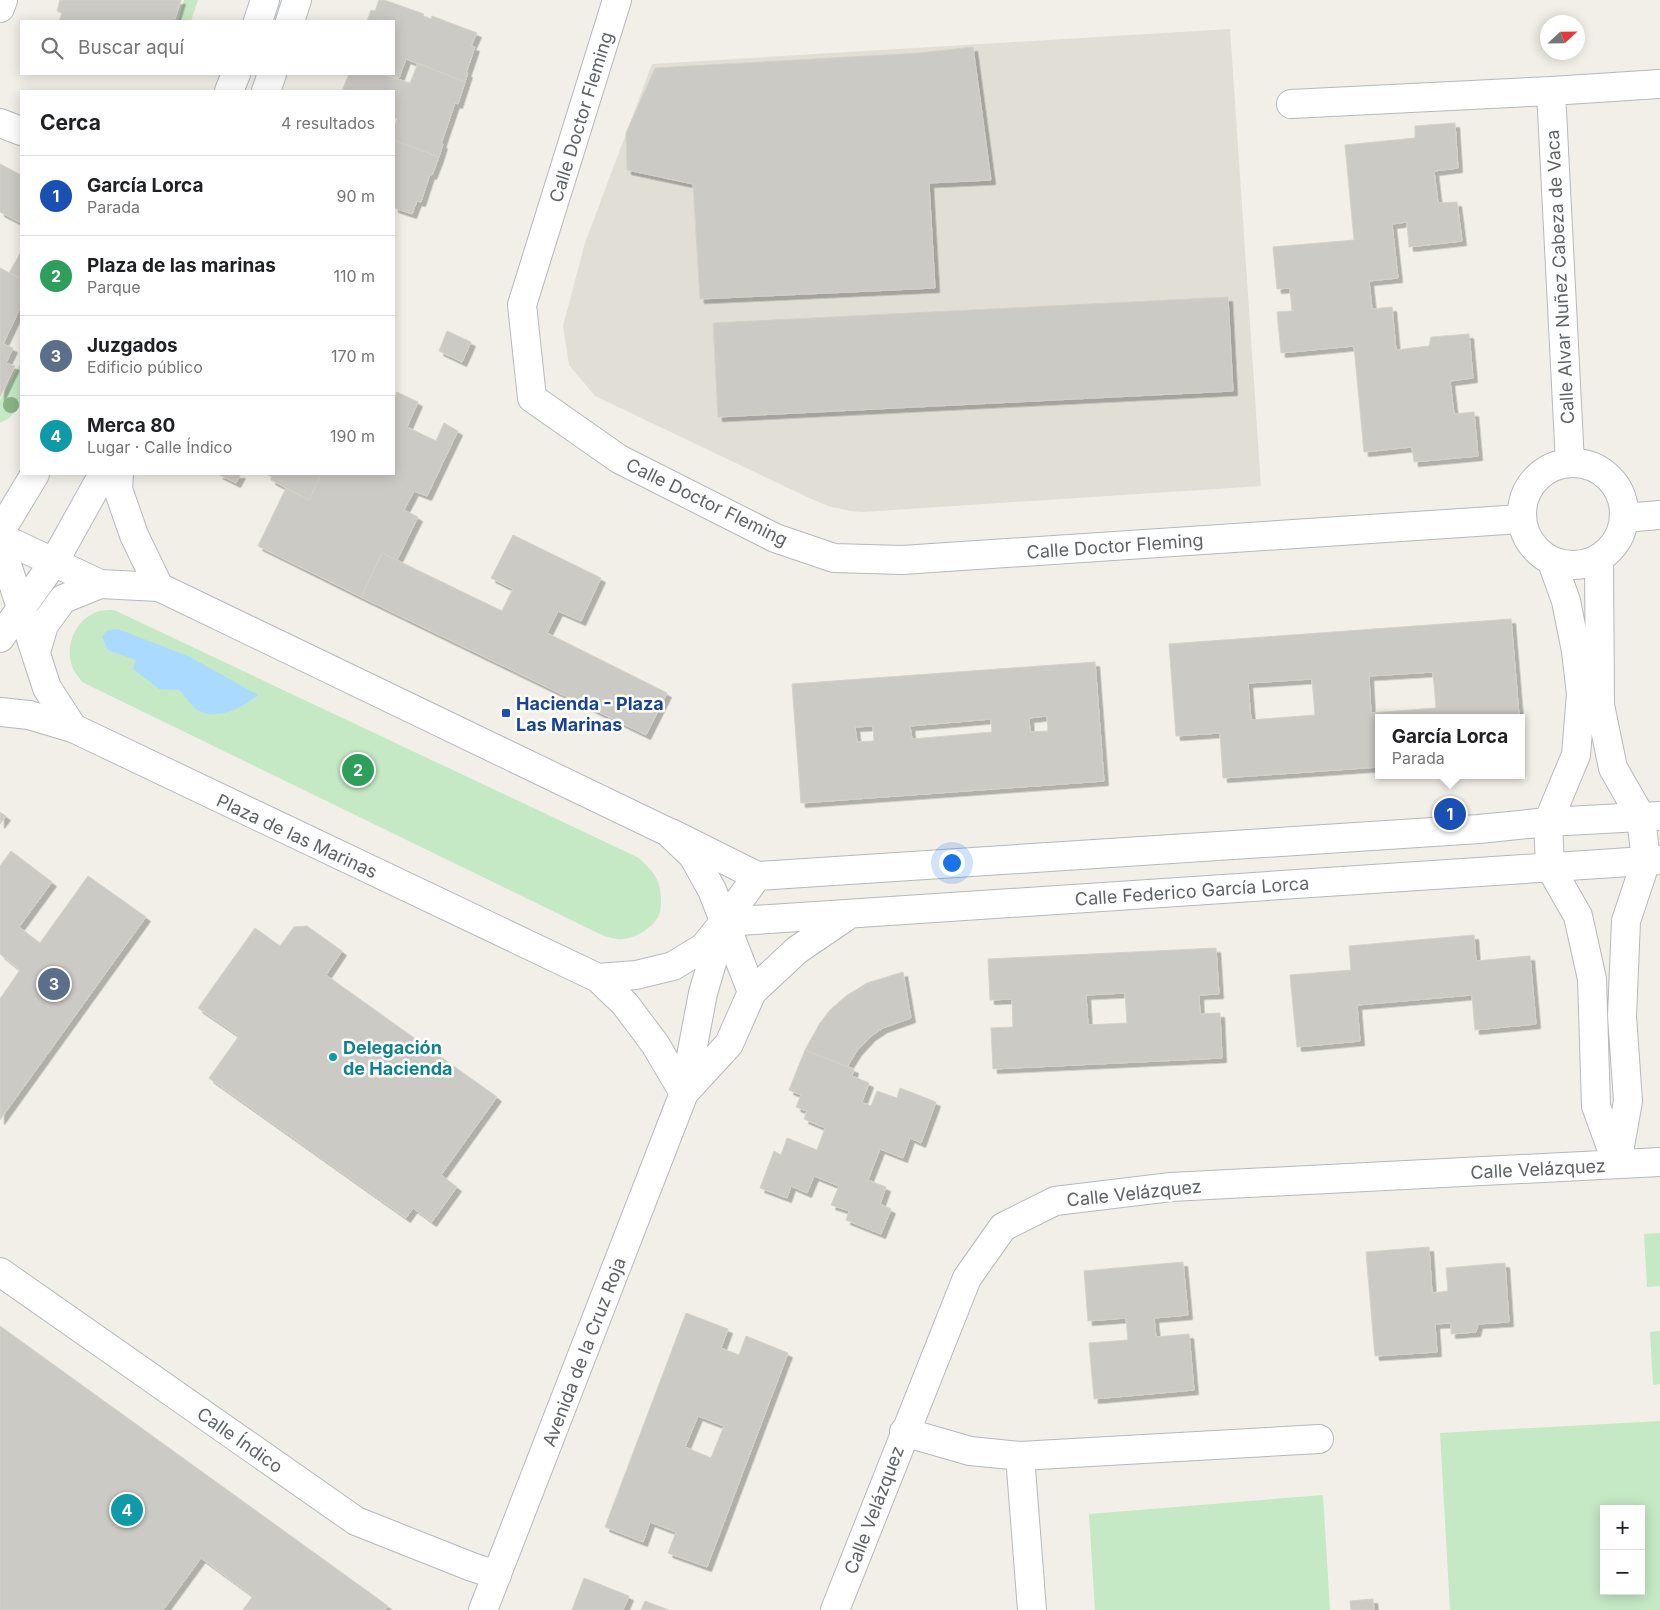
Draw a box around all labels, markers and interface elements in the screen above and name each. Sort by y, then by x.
north arrow [1540,15,1585,60]
search box [20,20,395,75]
street label: Calle Doctor Fleming [545,29,617,205]
icon: search [38,34,66,62]
text: Buscar aquí [78,36,184,59]
text: Cerca [40,110,101,135]
text: 4 resultados [281,113,375,133]
street label: Calle Alvar Nuñez Cabeza de Vaca [1542,129,1578,425]
text: García Lorca [87,174,204,197]
text: 1 [53,186,59,206]
text: 90 m [336,186,375,206]
text: Parada [87,197,140,217]
text: Plaza de las marinas [87,254,276,277]
text: 2 [51,266,61,286]
text: 110 m [333,266,375,286]
text: Parque [87,277,141,297]
text: Juzgados [87,334,178,357]
text: 3 [51,346,61,366]
text: 170 m [331,346,375,366]
text: Edificio público [87,357,203,377]
text: Merca 80 [87,414,175,437]
text: 4 [51,426,61,446]
text: 190 m [330,426,375,446]
text: Lugar · Calle Índico [87,437,232,457]
street label: Calle Doctor Fleming [623,454,791,550]
street label: Calle Doctor Fleming [1026,529,1204,563]
place label: Hacienda - Plaza Las Marinas [516,693,664,735]
marker: Hacienda - Plaza Las Marinas [500,707,512,719]
popup [1375,714,1525,779]
text: García Lorca [1392,725,1508,748]
text: Parada [1392,748,1445,768]
pin: 2 [342,751,374,789]
street label: Plaza de las Marinas [213,790,381,882]
pin: 1 [1434,795,1466,833]
your location [939,850,965,876]
street label: Calle Federico García Lorca [1074,872,1310,910]
pin: 3 [38,965,70,1003]
place label: Delegación de Hacienda [343,1037,452,1079]
marker: Delegación de Hacienda [327,1051,339,1063]
street label: Calle Velázquez [1470,1155,1606,1183]
street label: Calle Velázquez [1066,1175,1202,1211]
street label: Avenida de la Cruz Roja [538,1254,630,1450]
street label: Calle Índico [193,1402,287,1477]
street label: Calle Velázquez [840,1443,908,1577]
pin: 4 [111,1491,143,1529]
map controls [1600,1505,1645,1595]
button: + [1600,1505,1645,1550]
button: − [1600,1550,1645,1595]

